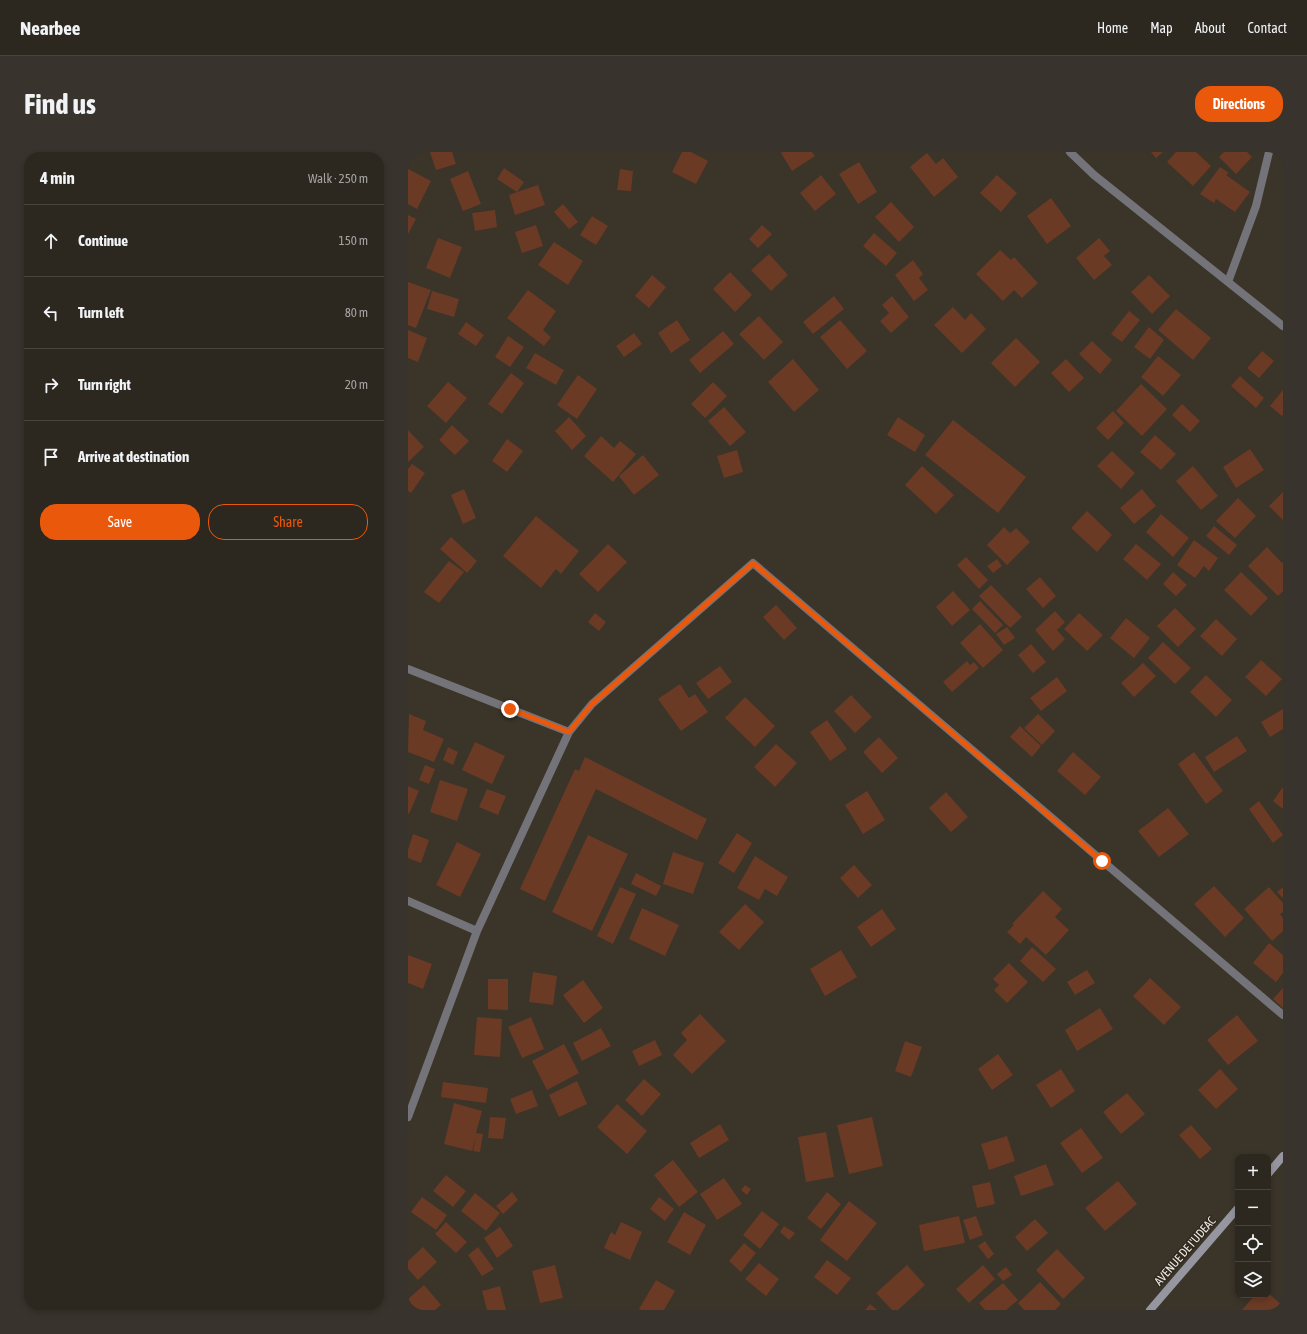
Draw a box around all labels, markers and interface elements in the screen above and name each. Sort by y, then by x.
text: Nearbee [20,17,80,39]
text: Home [1097,20,1128,36]
text: Map [1150,20,1173,36]
text: About [1195,20,1226,36]
text: Contact [1248,20,1287,36]
button: Directions [1195,86,1283,122]
text: Find us [24,88,96,120]
text: 4 min [40,168,75,188]
text: Walk · 250 m [308,171,368,186]
icon: ahead [40,230,62,252]
text: Continue [78,232,128,249]
text: 150 m [339,233,368,248]
icon: left [40,302,62,324]
text: Turn left [78,304,124,321]
text: 80 m [345,305,368,320]
icon: right [40,374,62,396]
text: Turn right [78,376,131,393]
text: 20 m [345,377,368,392]
icon: arrive [40,446,62,468]
text: Arrive at destination [78,448,189,465]
button: Save [40,504,200,540]
button: Share [208,504,368,540]
route end [501,700,519,718]
route start [1093,852,1111,870]
map controls [1235,1154,1271,1298]
button: + [1235,1154,1271,1190]
button: − [1235,1190,1271,1226]
street label: AVENUE DE I'UDEAC [1151,1213,1219,1288]
button: locate [1235,1226,1271,1262]
button: layers [1235,1262,1271,1298]

